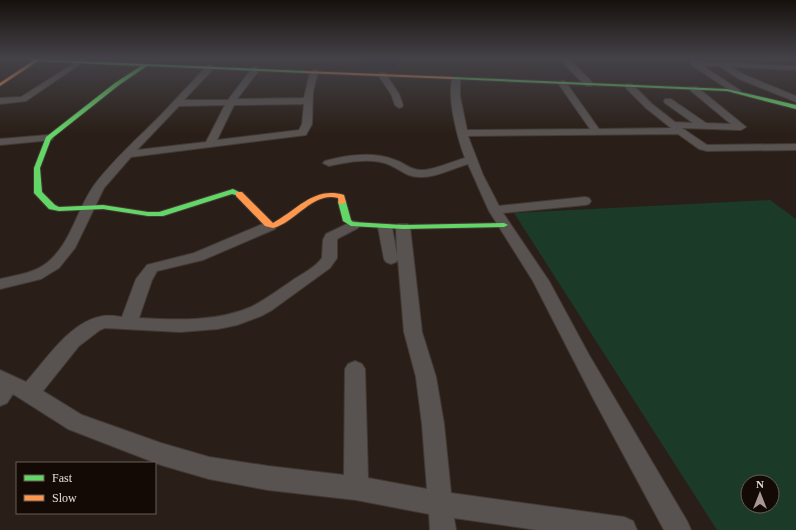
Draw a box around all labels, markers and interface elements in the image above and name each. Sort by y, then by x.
legend [16,462,156,514]
text: Fast [52,471,73,485]
north arrow [740,474,780,514]
text: N [756,478,764,490]
text: Slow [52,491,77,505]

